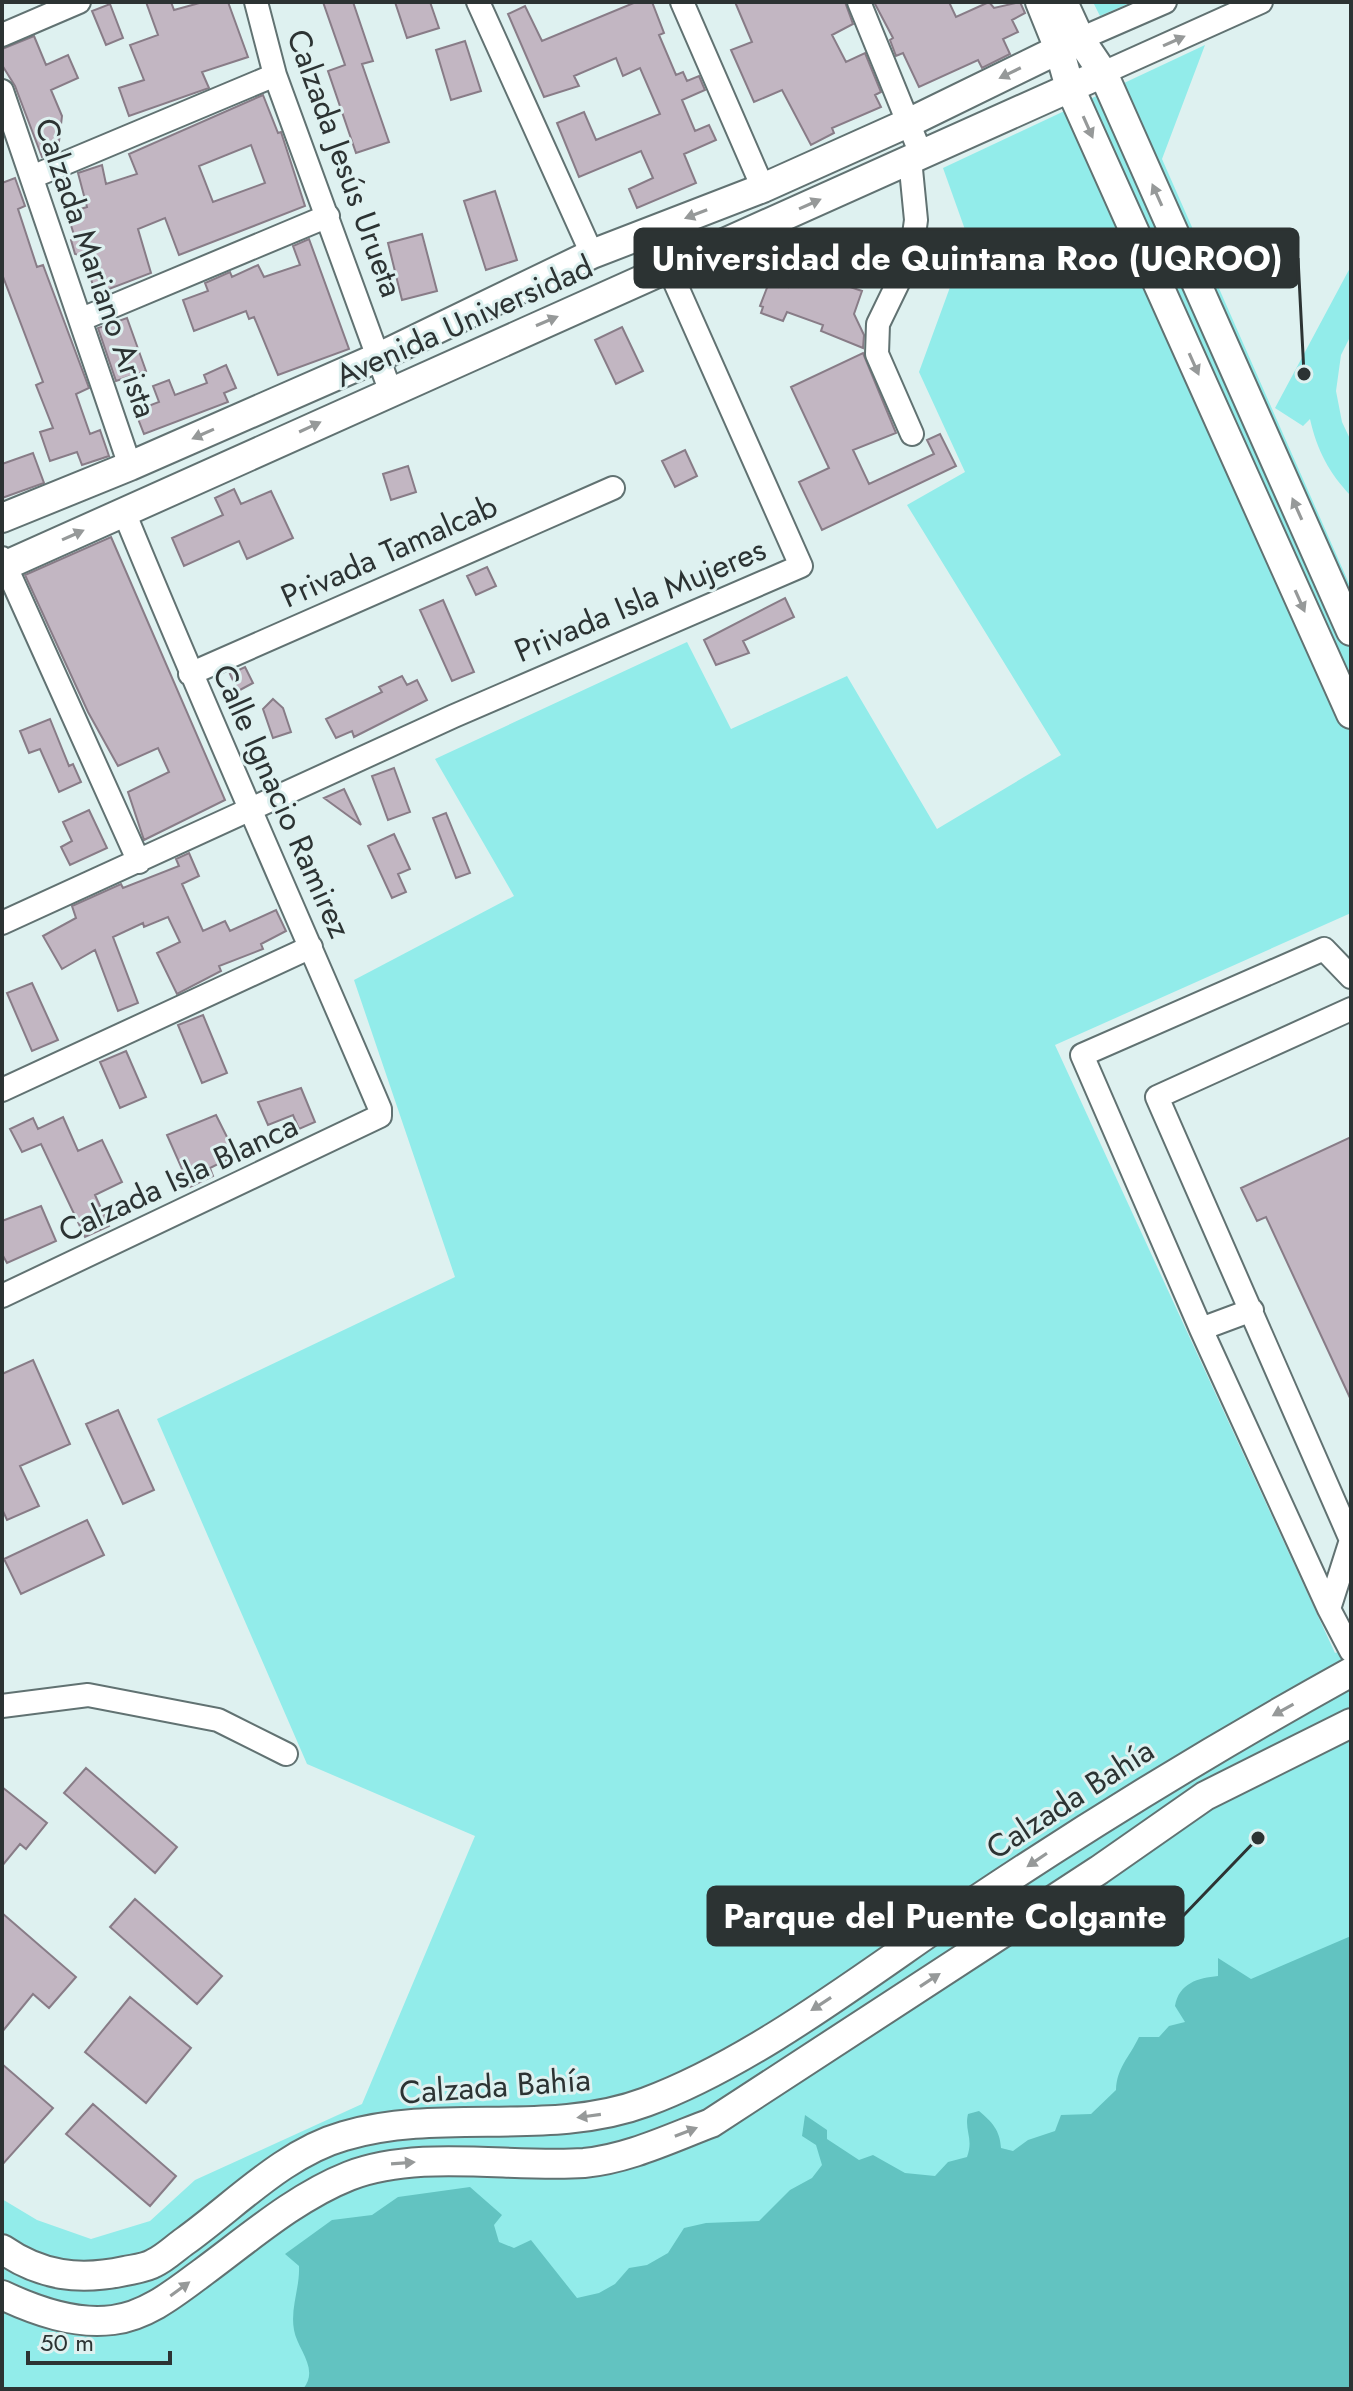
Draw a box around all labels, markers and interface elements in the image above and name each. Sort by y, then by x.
street label: Calzada Jesús Urueta [275,23,415,303]
one-way arrow [1162,34,1186,48]
one-way arrow [998,66,1021,80]
street label: Calzada Mariano Arista [23,112,169,424]
one-way arrow [1081,115,1095,139]
one-way arrow [1150,183,1164,206]
one-way arrow [799,198,822,211]
one-way arrow [684,208,708,221]
callout: Universidad de Quintana Roo (UQROO) [635,229,1298,287]
text: Universidad de Quintana Roo (UQROO) [651,234,1283,283]
street label: Avenida Universidad [328,244,600,398]
one-way arrow [535,315,559,328]
one-way arrow [1187,352,1201,376]
one-way arrow [298,420,321,434]
one-way arrow [191,427,215,441]
street label: Privada Tamalcab [273,483,505,619]
one-way arrow [1290,497,1303,521]
street label: Privada Isla Mujeres [507,526,773,674]
one-way arrow [61,528,85,542]
one-way arrow [1294,589,1307,613]
street label: Calle Ignacio Ramirez [201,657,363,945]
street label: Calzada Isla Blanca [51,1102,305,1254]
one-way arrow [1272,1703,1294,1717]
street label: Calzada Bahía [977,1727,1163,1871]
one-way arrow [1026,1852,1047,1867]
callout: Parque del Puente Colgante [708,1887,1183,1945]
text: Parque del Puente Colgante [723,1892,1167,1941]
one-way arrow [919,1973,941,1987]
one-way arrow [810,1997,832,2011]
street label: Calzada Bahía [398,2056,592,2116]
one-way arrow [576,2110,601,2123]
one-way arrow [674,2125,698,2138]
one-way arrow [391,2156,416,2169]
one-way arrow [169,2282,190,2297]
scale bar [28,2315,170,2365]
text: 50 m [40,2325,94,2360]

